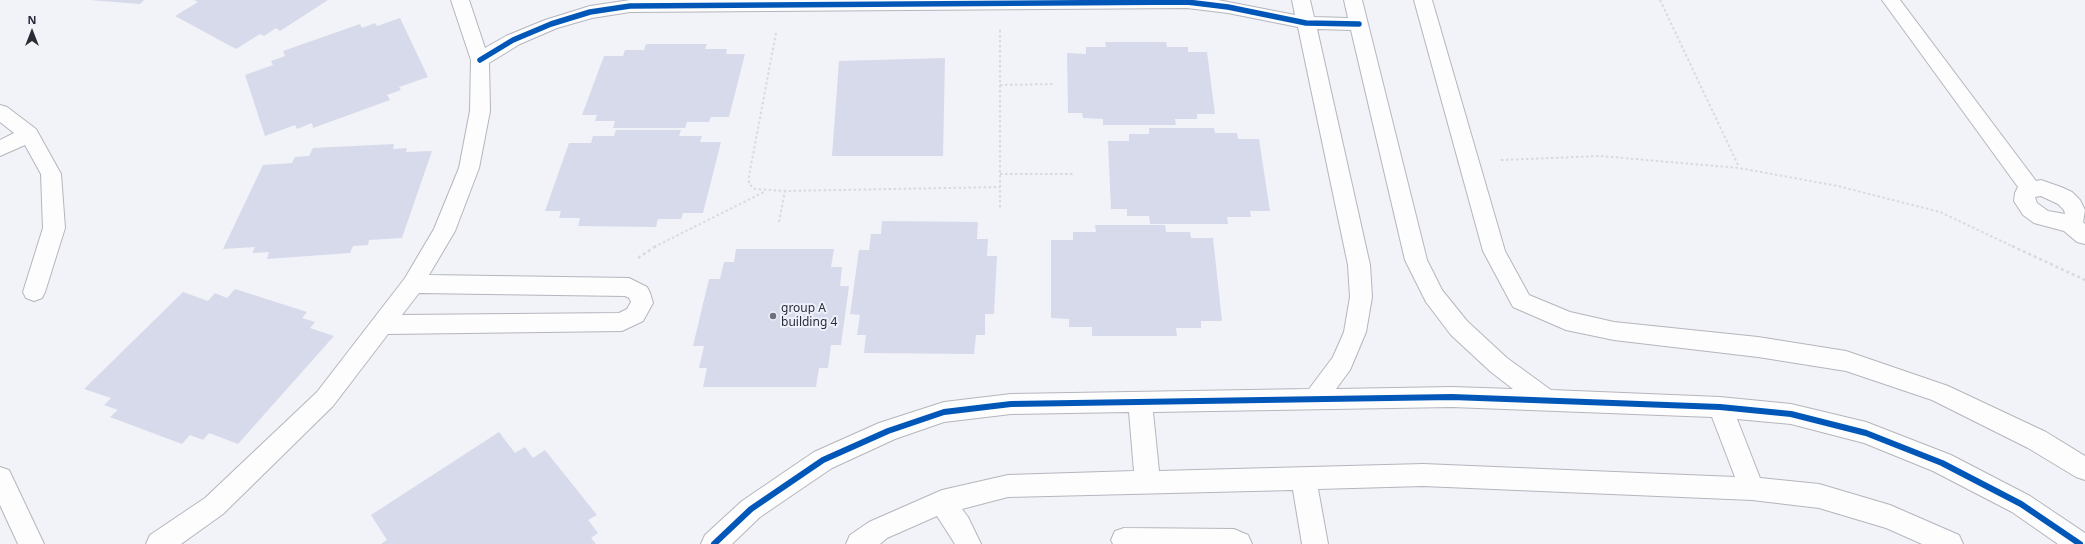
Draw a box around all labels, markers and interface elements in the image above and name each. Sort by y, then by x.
north arrow [12,12,52,52]
text: N [28,12,36,27]
place label: group A building 4 [781,302,837,330]
marker: group A building 4 [768,311,778,321]

